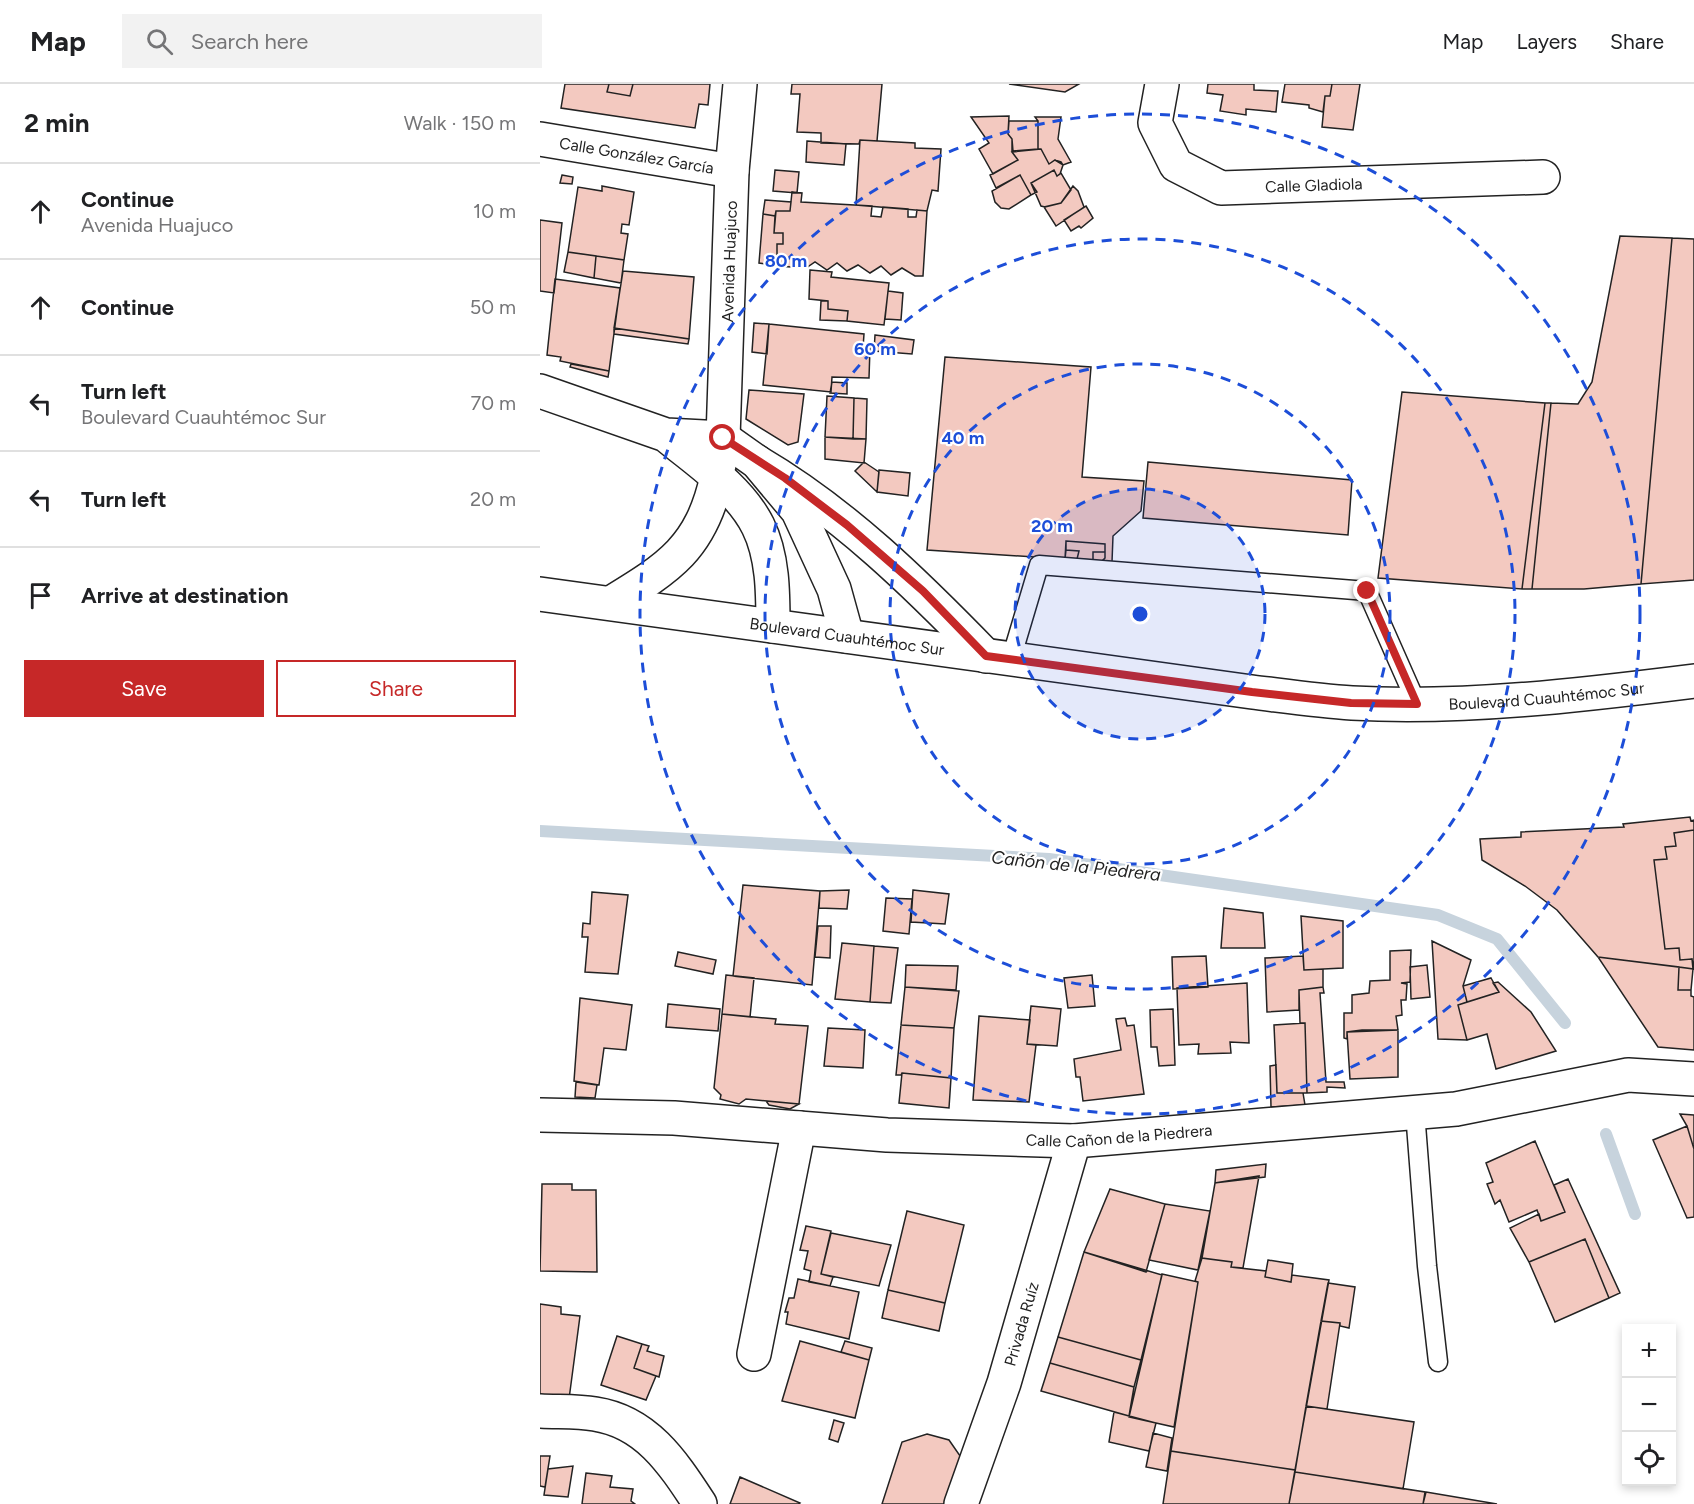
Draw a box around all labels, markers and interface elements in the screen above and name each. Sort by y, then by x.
search box [122,14,542,68]
text: Map [30,24,86,58]
icon: search [143,25,176,58]
text: Search here [191,28,308,55]
text: Map [1443,29,1483,54]
text: Layers [1516,29,1577,54]
text: Share [1610,29,1664,54]
text: 2 min [24,107,90,139]
text: Walk · 150 m [404,111,516,135]
street label: Calle González García [558,133,715,177]
street label: Calle Gladiola [1265,174,1363,196]
text: Continue [81,186,174,213]
icon: ahead [24,195,57,228]
text: 10 m [473,199,516,223]
street label: Avenida Huajuco [717,200,741,323]
text: Avenida Huajuco [81,213,233,237]
text: 80 m [765,250,807,272]
icon: ahead [24,291,57,324]
text: Continue [81,294,174,321]
text: 50 m [470,295,516,319]
text: 60 m [854,338,896,360]
text: Turn left [81,378,167,405]
icon: left [24,387,57,420]
text: 70 m [470,391,516,415]
text: Boulevard Cuauhtémoc Sur [81,405,326,429]
route start [709,424,735,450]
text: 40 m [941,427,985,449]
icon: left [24,483,57,516]
text: Turn left [81,486,167,513]
text: 20 m [470,487,516,511]
text: 20 m [1031,515,1073,537]
route end [1353,577,1379,603]
icon: arrive [24,579,57,612]
text: Arrive at destination [81,582,289,609]
centre of rings [1130,604,1150,624]
street label: Boulevard Cuauhtémoc Sur [749,613,946,659]
button: Save [24,660,264,717]
button: Share [276,660,516,717]
street label: Boulevard Cuauhtémoc Sur [1448,678,1646,713]
water label: Cañón de la Piedrera [990,846,1162,886]
street label: Calle Cañon de la Piedrera [1025,1120,1213,1151]
street label: Privada Ruíz [1000,1279,1042,1368]
map controls [1622,1324,1676,1486]
button: + [1622,1324,1676,1378]
button: − [1622,1378,1676,1432]
button: locate [1622,1432,1676,1486]

